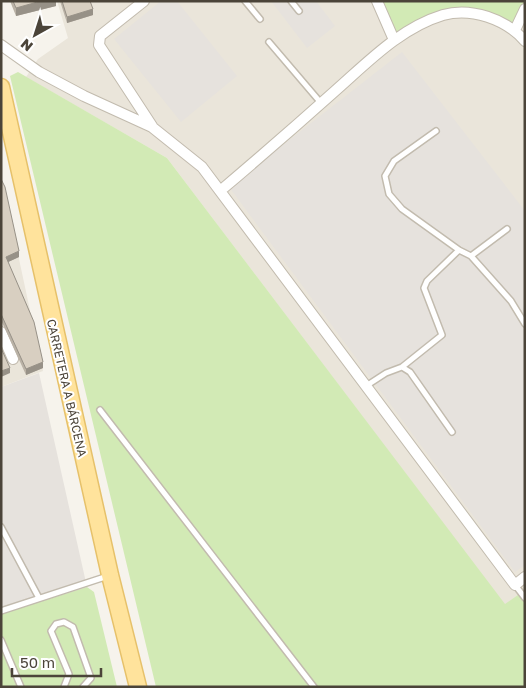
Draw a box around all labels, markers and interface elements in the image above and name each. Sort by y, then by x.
north arrow [10,10,60,60]
text: N [17,36,36,55]
street label: CARRETERA A BÁRCENA [44,317,90,459]
scale bar [12,646,101,678]
text: 50 m [20,653,55,671]

